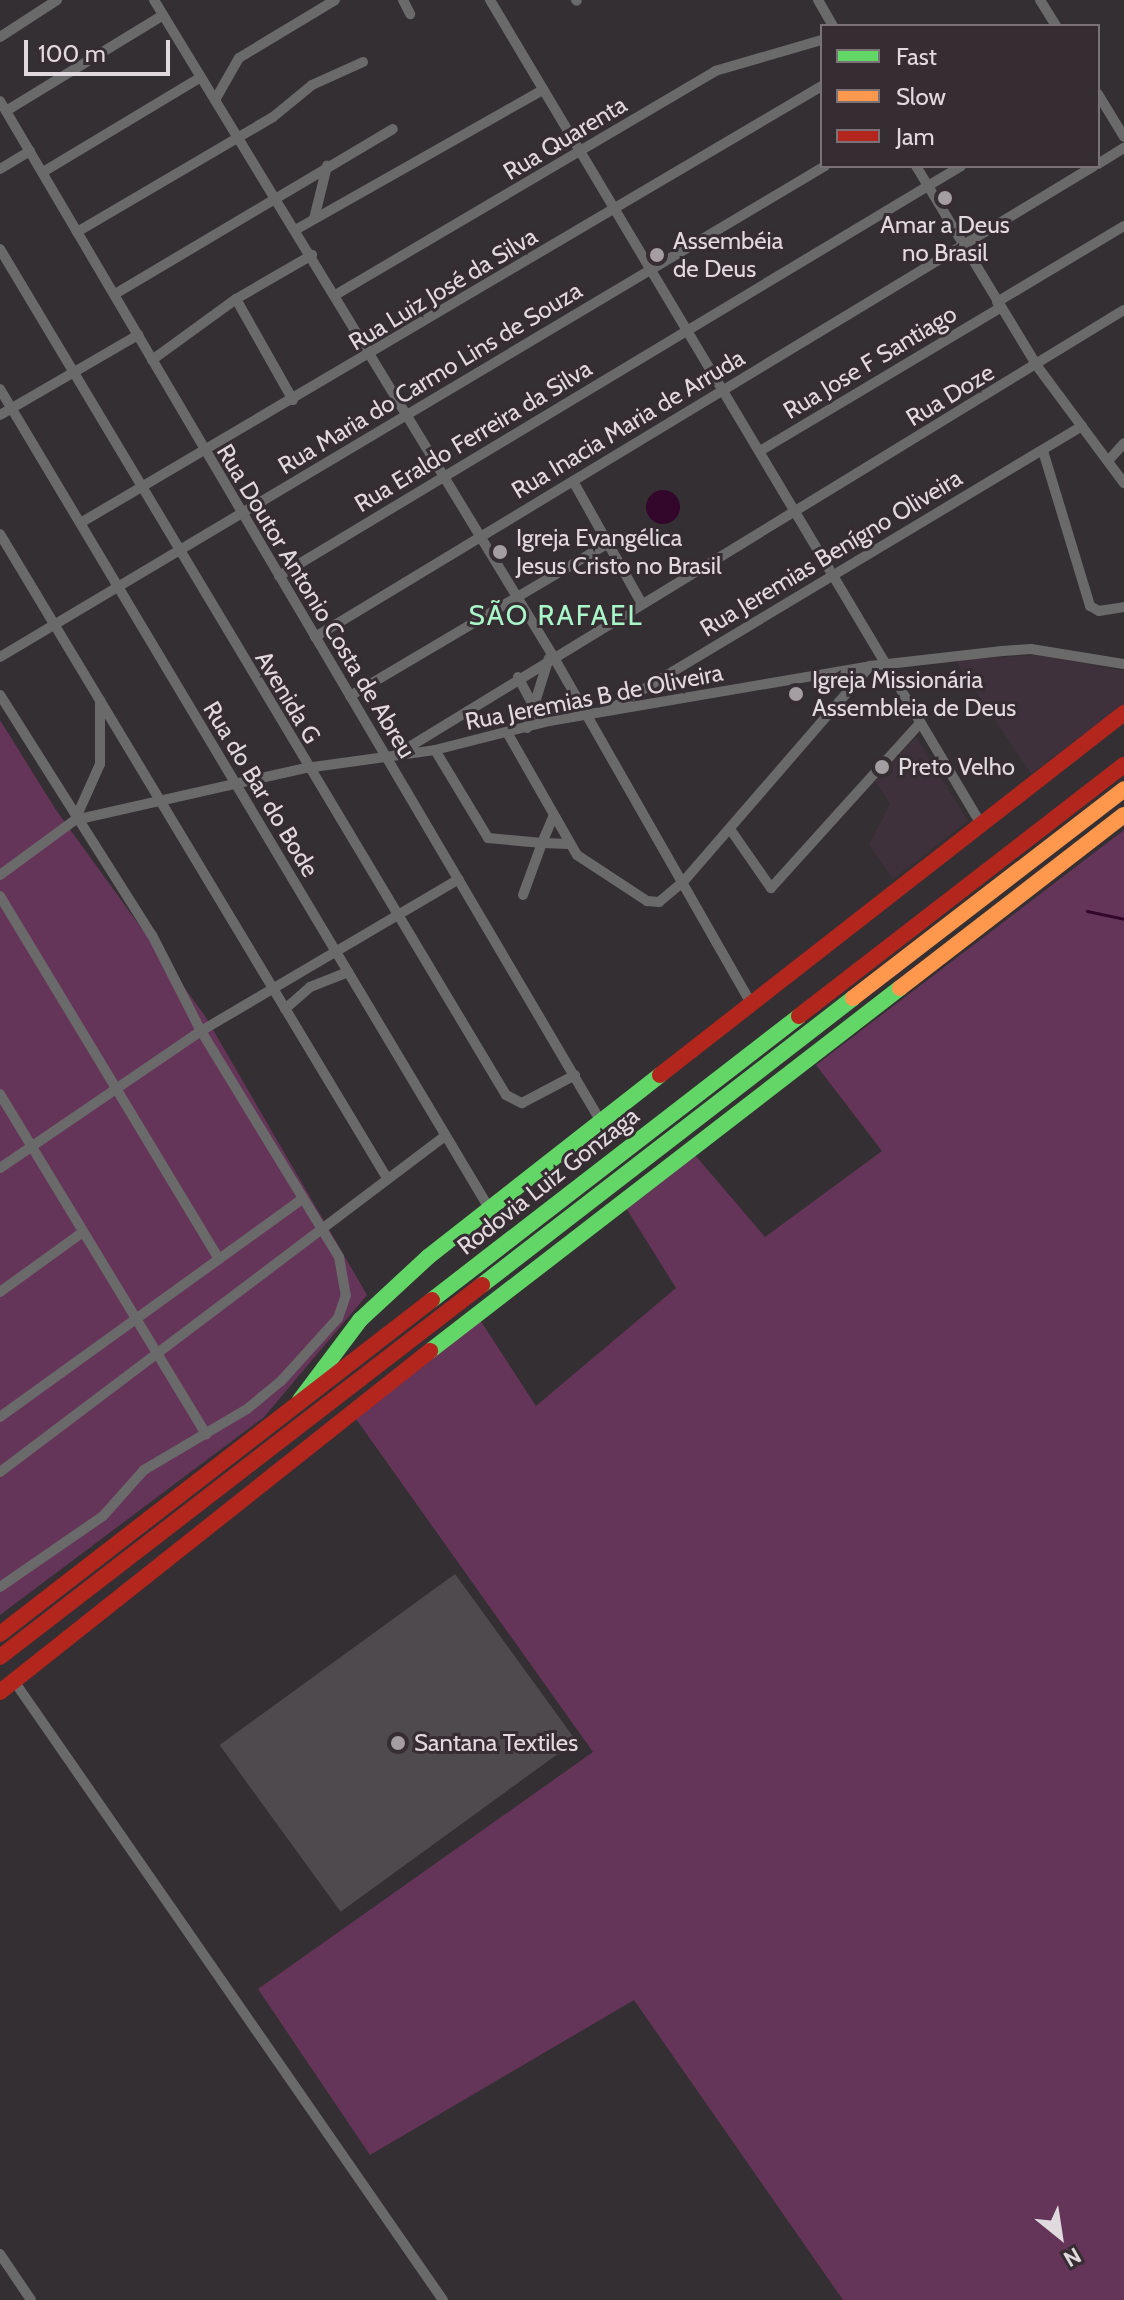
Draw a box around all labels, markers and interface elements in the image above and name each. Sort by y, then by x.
scale bar [28,24,174,74]
legend [820,24,1100,168]
text: 100 m [38,39,106,68]
text: Fast [896,42,937,71]
text: Slow [896,82,946,111]
street label: Rua Quarenta [498,90,632,186]
text: Jam [896,122,934,151]
marker: Amar a Deus no Brasil [936,189,954,207]
place label: Amar a Deus no Brasil [880,211,1010,267]
street label: Rua Luiz José da Silva [344,221,542,357]
place label: Assembéia de Deus [673,227,783,283]
marker: Assembéia de Deus [648,246,666,264]
street label: Rua Maria do Carmo Lins de Souza [273,276,587,480]
street label: Rua Jose F Santiago [778,299,962,425]
street label: Rua Inacia Maria de Arruda [506,343,750,505]
street label: Rua Eraldo Ferreira da Silva [349,354,597,518]
street label: Rua Doze [901,358,999,432]
street label: Rua Doutor Antonio Costa de Abreu [211,439,421,763]
street label: Rua Jeremias Benígno Oliveira [695,463,967,643]
place label: Igreja Evangélica Jesus Cristo no Brasil [516,524,722,580]
marker: Igreja Evangélica Jesus Cristo no Brasil [491,543,509,561]
district label: SÃO RAFAEL [468,598,644,632]
street label: Avenida G [249,646,327,748]
street label: Rua Jeremias B de Oliveira [463,658,725,736]
place label: Igreja Missionária Assembleia de Deus [812,666,1016,722]
marker: Igreja Missionária Assembleia de Deus [787,685,805,703]
street label: Rua do Bar do Bode [197,696,325,882]
place label: Preto Velho [898,753,1015,781]
marker: Preto Velho [873,758,891,776]
street label: Rodovia Luiz Gonzaga [451,1101,645,1261]
place label: Santana Textiles [414,1729,578,1757]
marker: Santana Textiles [389,1734,407,1752]
north arrow [1020,2196,1100,2276]
text: N [1059,2242,1086,2273]

